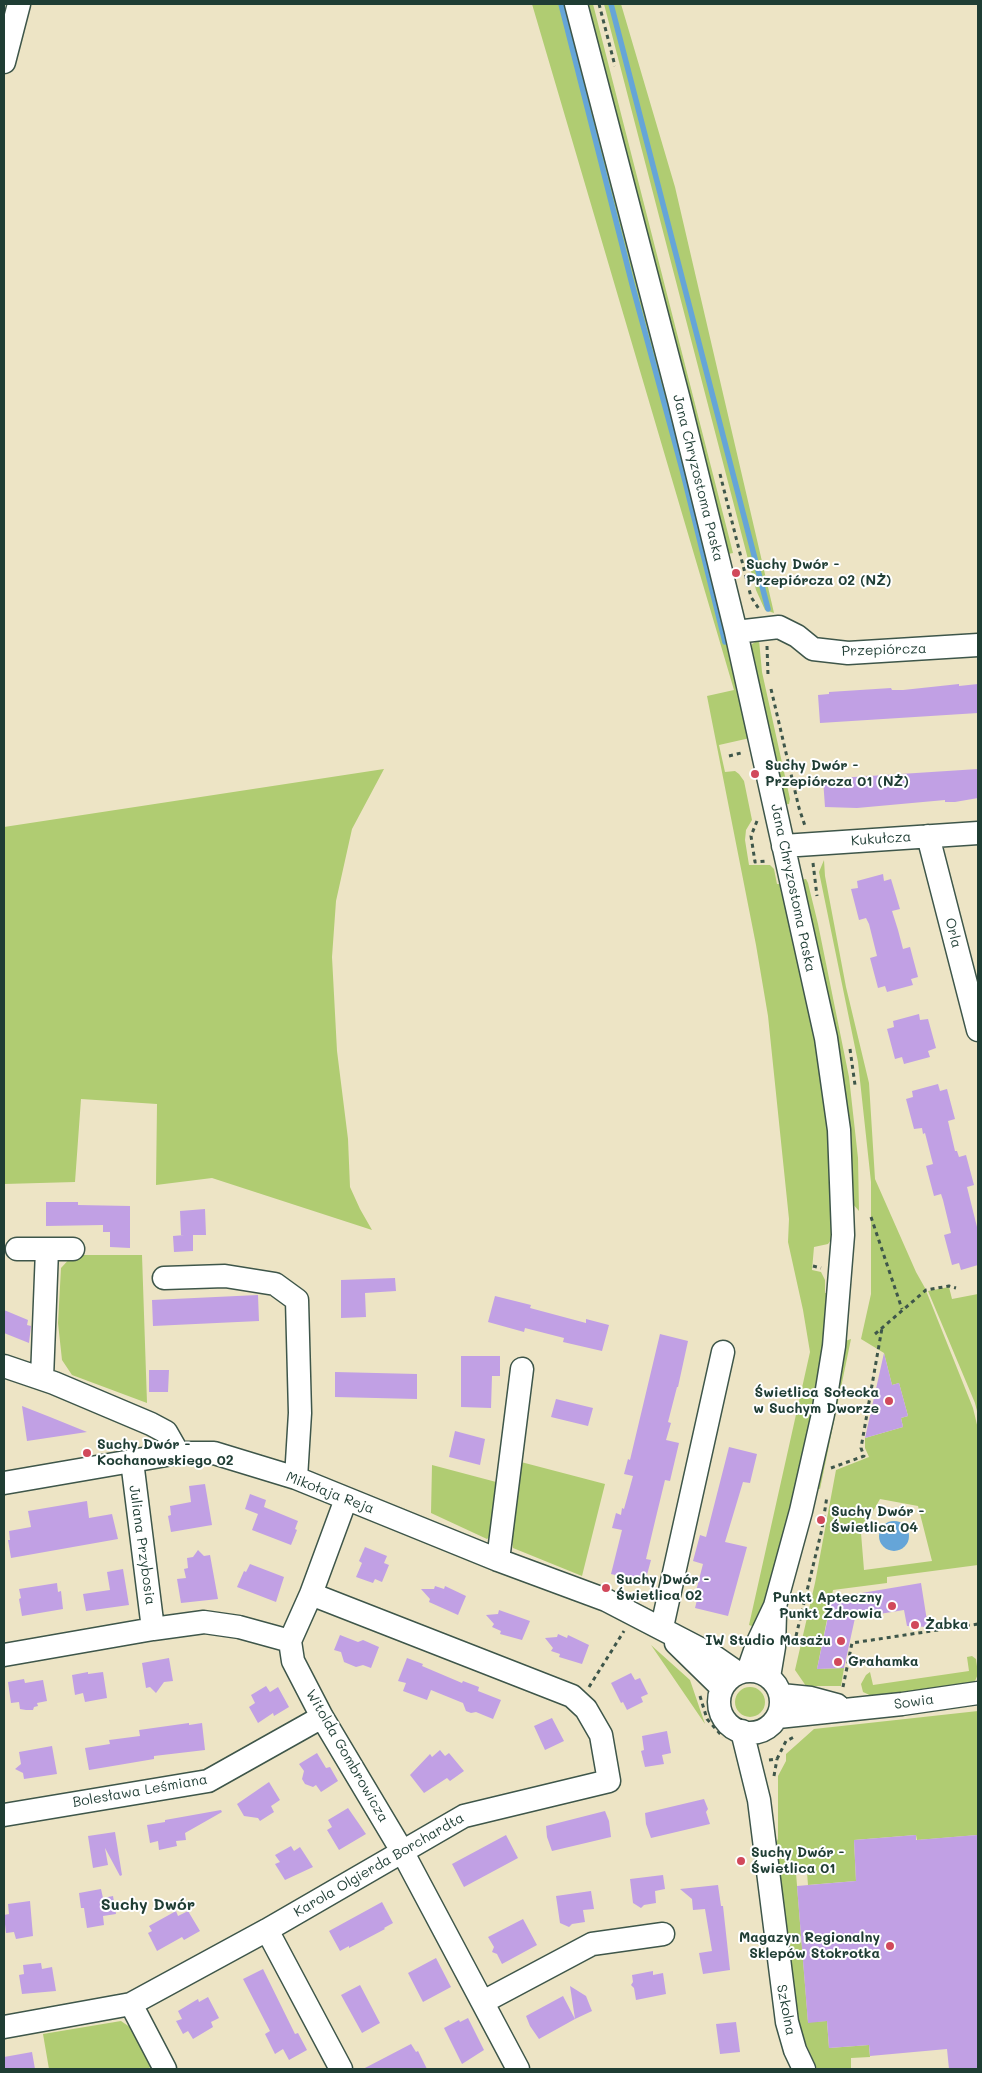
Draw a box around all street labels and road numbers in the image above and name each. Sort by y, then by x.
street label: Jana Chryzostoma Paska [669,393,727,563]
street label: Przepiórcza [841,640,927,660]
street label: Jana Chryzostoma Paska [767,802,819,974]
street label: Kukułcza [850,829,912,849]
street label: Orla [941,916,965,950]
street label: Mikołaja Reja [283,1468,377,1518]
street label: Juliana Przybosia [125,1484,159,1606]
street label: Witolda Gombrowicza [302,1687,392,1825]
street label: Sowia [893,1691,935,1713]
street label: Bolesława Leśmiana [71,1771,209,1811]
street label: Karola Olgierda Borchardta [291,1809,467,1921]
street label: Szkolna [773,1983,799,2037]

